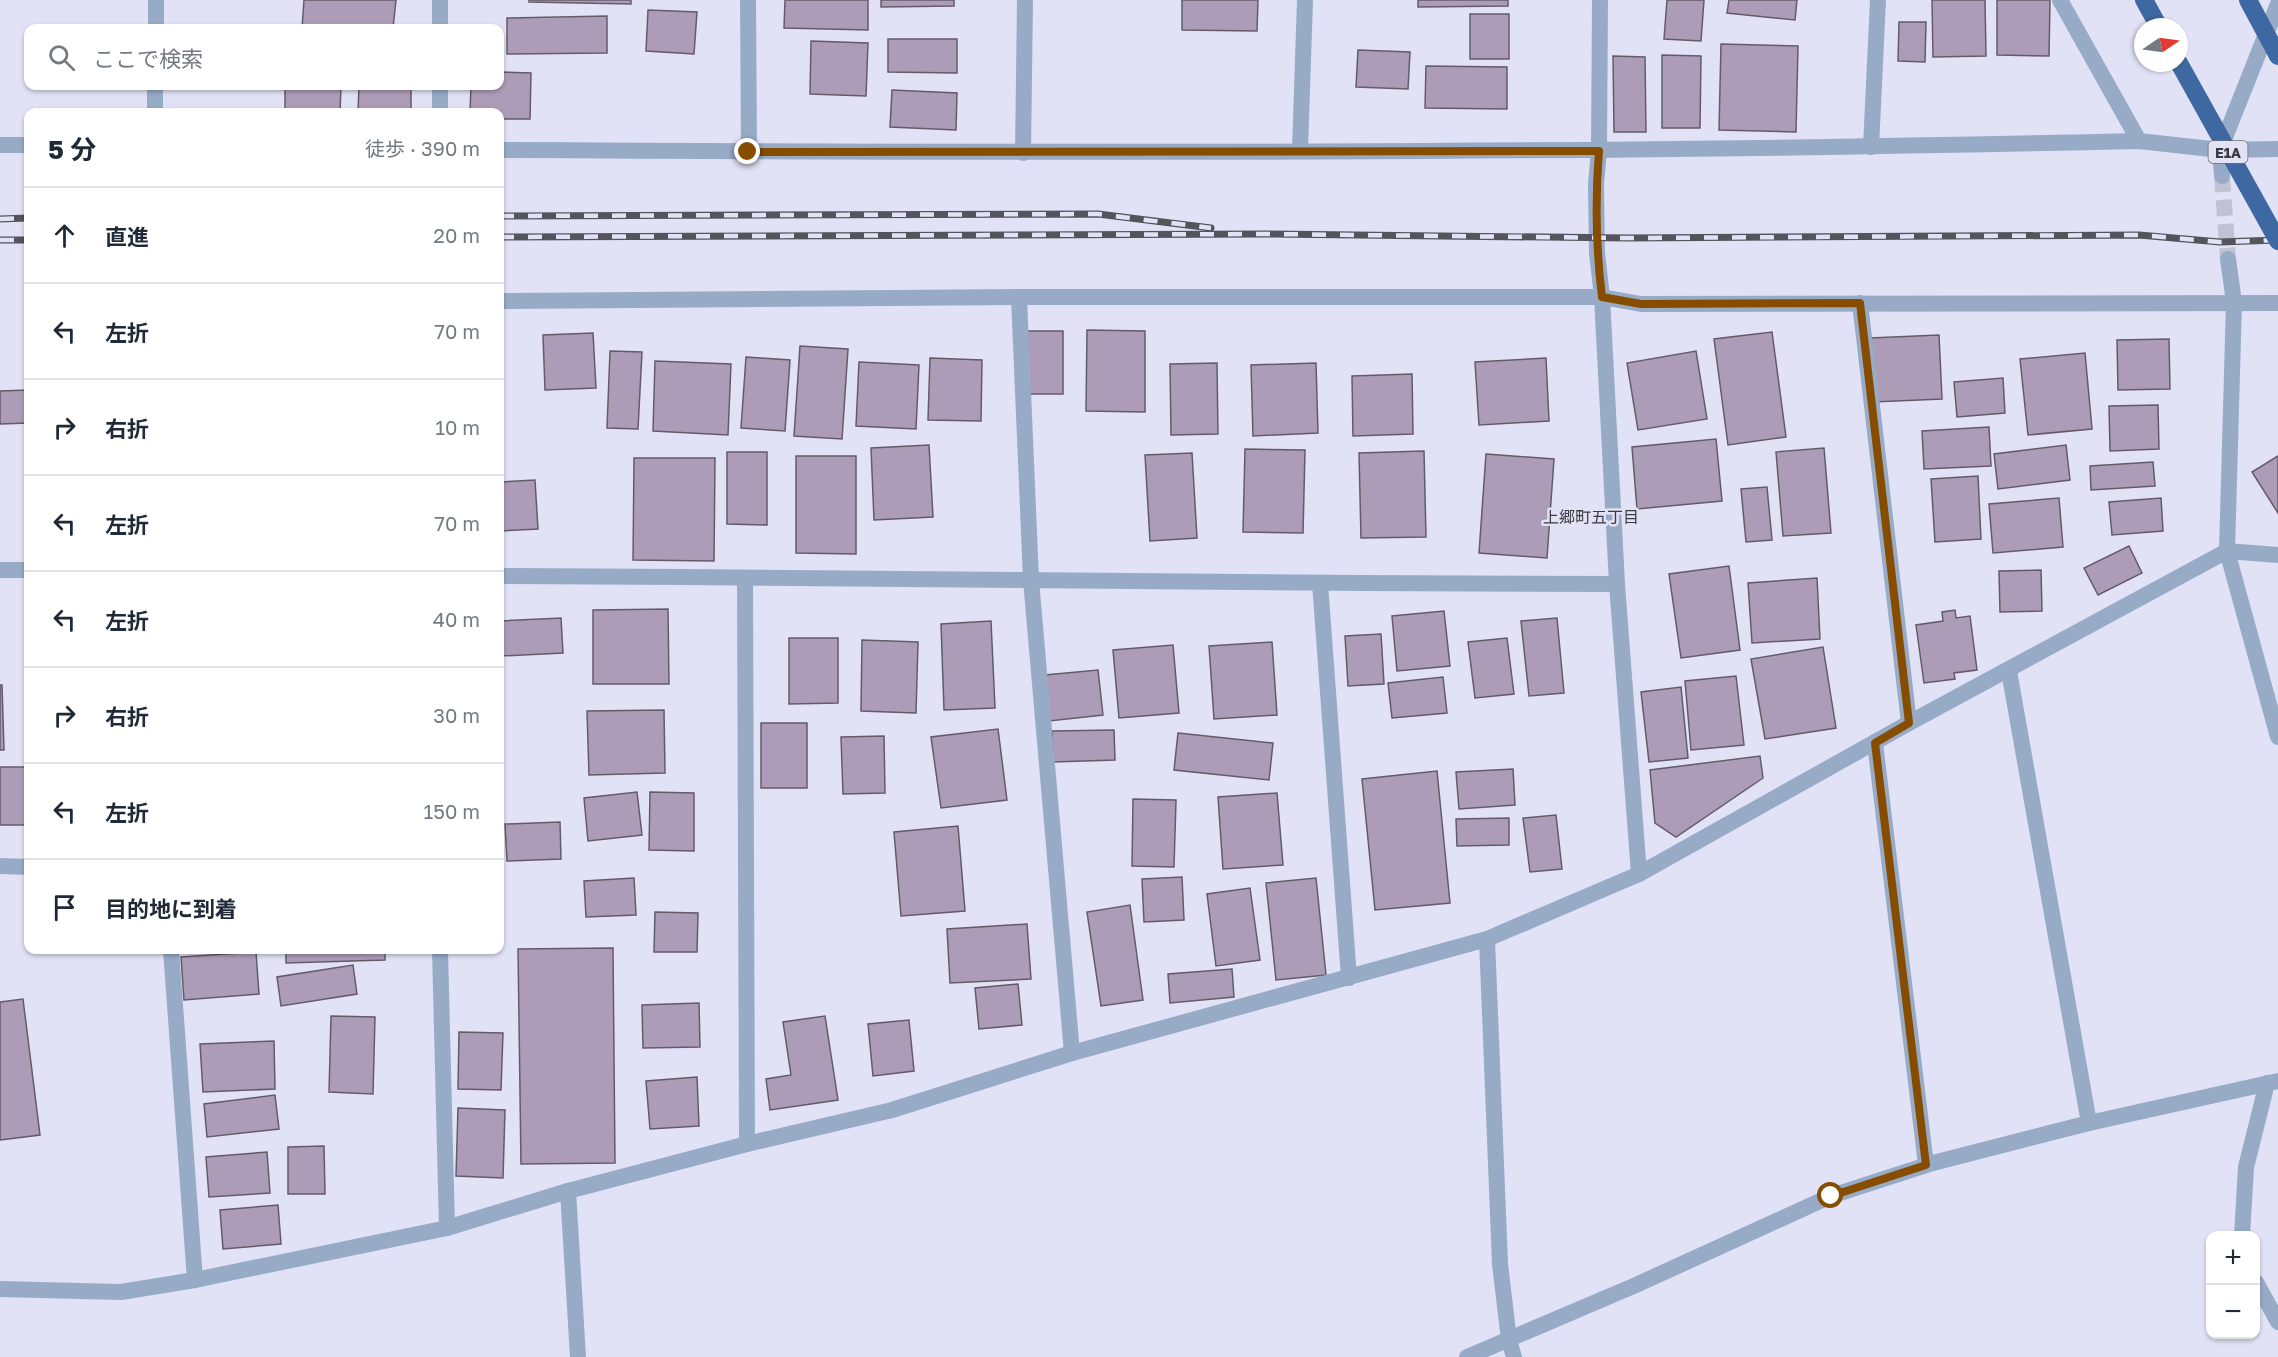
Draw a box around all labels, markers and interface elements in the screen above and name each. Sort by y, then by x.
north arrow [2134,18,2188,72]
search box [24,24,504,90]
icon: search [45,41,78,74]
text: ここで検索 [93,45,203,72]
text: 5 分 [48,134,96,165]
text: 徒歩 · 390 m [365,136,480,160]
route end [734,138,760,164]
road number: E1A [2208,141,2248,163]
icon: ahead [48,219,81,252]
text: 直進 [105,223,149,250]
text: 20 m [433,223,480,247]
icon: left [48,315,81,348]
text: 左折 [105,319,149,346]
text: 70 m [434,319,480,343]
icon: right [48,411,81,444]
text: 右折 [105,415,149,442]
text: 10 m [435,415,480,439]
icon: left [48,507,81,540]
district label: 上郷町五丁目 [1543,507,1639,527]
text: 左折 [105,511,149,538]
text: 70 m [434,511,480,535]
icon: left [48,603,81,636]
text: 左折 [105,607,149,634]
text: 40 m [433,607,480,631]
icon: right [48,699,81,732]
text: 右折 [105,703,149,730]
text: 30 m [433,703,480,727]
icon: left [48,795,81,828]
text: 左折 [105,799,149,826]
text: 150 m [424,799,480,823]
icon: arrive [48,891,81,924]
text: 目的地に到着 [105,895,237,922]
route start [1817,1182,1843,1208]
map controls [2206,1231,2260,1339]
button: + [2206,1231,2260,1285]
button: − [2206,1285,2260,1339]

